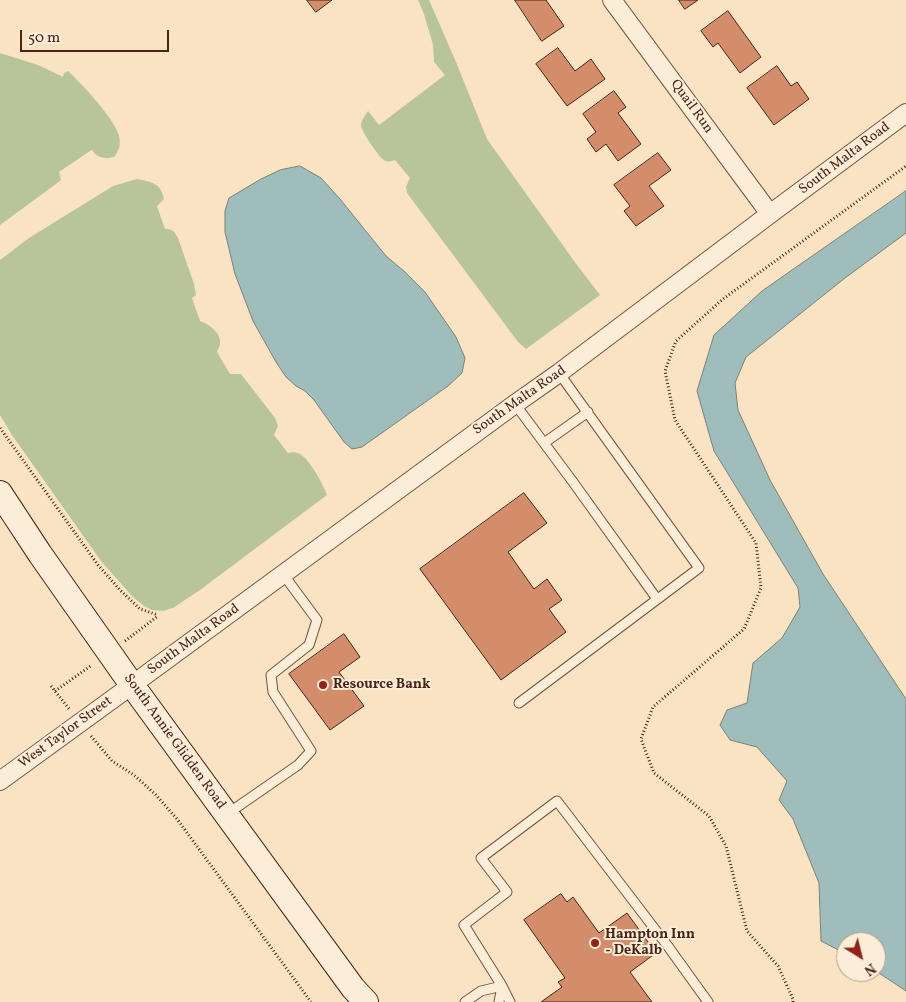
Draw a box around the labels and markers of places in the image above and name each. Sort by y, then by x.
place label: Resource Bank [333,677,431,693]
marker: Resource Bank [317,679,329,691]
place label: Hampton Inn - DeKalb [605,927,695,960]
marker: Hampton Inn - DeKalb [589,937,601,949]

